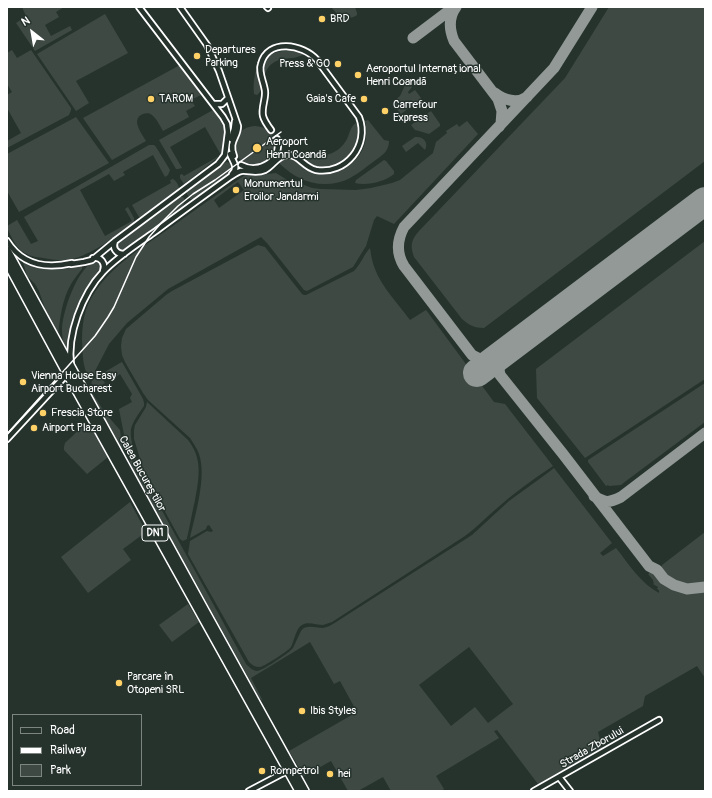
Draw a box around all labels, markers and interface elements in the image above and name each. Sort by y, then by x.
north arrow [12,12,52,52]
place label: BRD [330,12,349,26]
text: N [19,14,32,29]
marker: BRD [317,14,327,24]
place label: Departures Parking [205,43,256,69]
marker: Departures Parking [192,51,202,61]
place label: Press & GO [279,57,330,71]
marker: Press & GO [333,59,343,69]
place label: Aeroportul Internațional Henri Coandă [366,62,481,88]
marker: Aeroportul Internațional Henri Coandă [353,70,363,80]
place label: TAROM [159,92,193,106]
place label: Gaia's Cafe [306,92,356,106]
marker: TAROM [146,94,156,104]
marker: Gaia's Cafe [359,94,369,104]
place label: Carrefour Express [393,98,437,124]
marker: Carrefour Express [380,106,390,116]
place label: Aeroport Henri Coandă [266,135,327,161]
marker: Aeroport Henri Coandă [251,142,263,154]
place label: Monumentul Eroilor Jandarmi [244,177,319,203]
marker: Monumentul Eroilor Jandarmi [231,185,241,195]
place label: Vienna House Easy Airport Bucharest [31,369,116,395]
marker: Vienna House Easy Airport Bucharest [18,377,28,387]
place label: Frescia Store [51,406,113,420]
marker: Frescia Store [38,408,48,418]
place label: Airport Plaza [42,421,102,435]
marker: Airport Plaza [29,423,39,433]
street label: Calea Bucureștilor [116,434,168,514]
road number: DN1 [142,525,168,541]
place label: Parcare în Otopeni SRL [127,670,184,696]
marker: Parcare în Otopeni SRL [114,678,124,688]
place label: Ibis Styles [310,704,356,718]
marker: Ibis Styles [297,706,307,716]
legend [12,714,142,786]
text: Road [50,723,75,738]
street label: Strada Zborului [558,724,626,772]
text: Railway [50,743,86,758]
text: Park [50,763,71,778]
place label: Rompetrol [270,764,319,778]
marker: Rompetrol [257,766,267,776]
place label: hei [338,767,351,781]
marker: hei [325,769,335,779]

